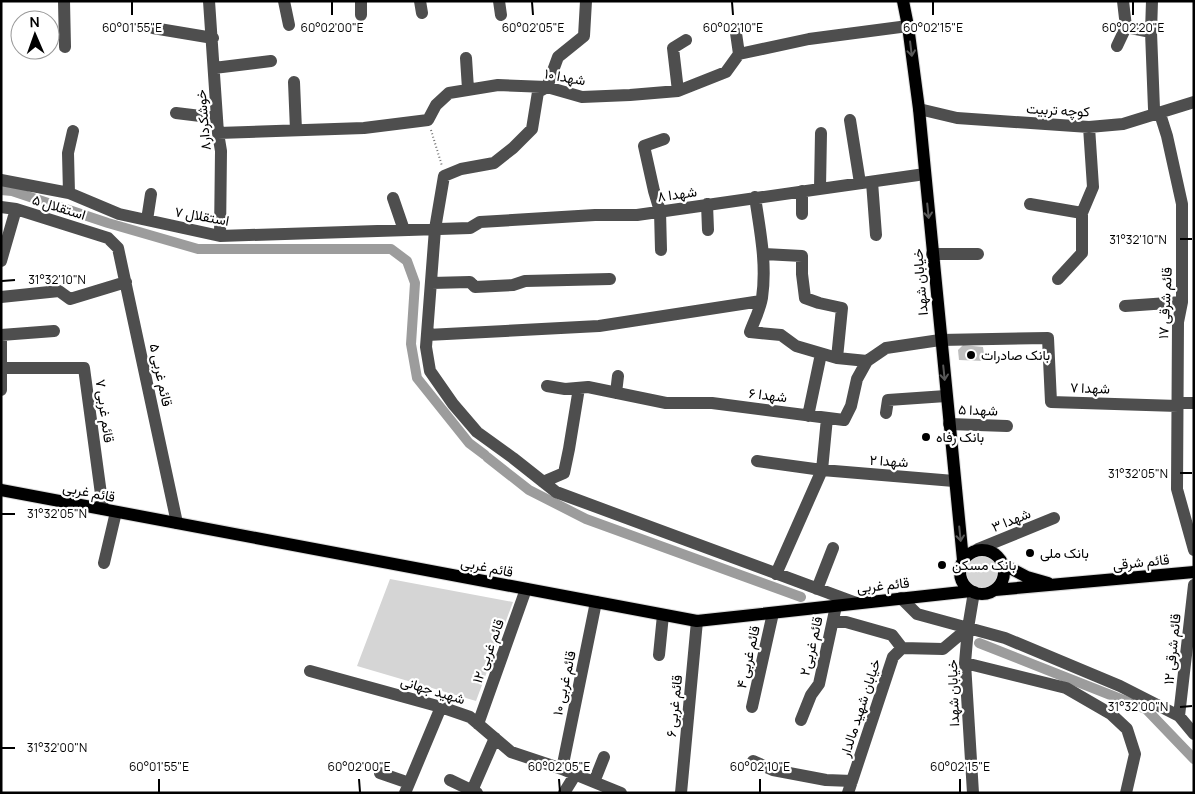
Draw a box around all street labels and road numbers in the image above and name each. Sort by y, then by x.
street label: شهدا ۱۰ [543,64,587,89]
street label: خوشکردار۸ [190,89,215,151]
street label: کوچه تربیت [1026,98,1090,122]
street label: شهدا ۸ [656,181,698,206]
street label: استقلال ۵ [30,189,88,225]
street label: استقلال ۷ [173,201,231,231]
street label: خیابان شهدا [907,248,932,316]
street label: قائم شرقی ۱۷ [1153,266,1176,339]
street label: قائم غربی ۵ [146,342,177,408]
street label: شهدا ۷ [1070,377,1110,398]
street label: قائم غربی ۷ [92,378,119,444]
street label: شهدا ۶ [748,383,788,406]
street label: شهدا ۵ [958,399,998,420]
street label: شهدا ۲ [869,450,909,471]
street label: قائم غربی [61,477,117,506]
street label: شهدا ۳ [988,503,1033,536]
street label: قائم شرقی [1112,549,1170,574]
street label: قائم غربی [459,552,515,581]
street label: قائم غربی [856,572,910,597]
street label: قائم شرقی ۱۲ [1158,613,1185,685]
street label: ۲قائم غربی [794,614,827,677]
street label: قائم غربی ۱۲ [467,616,508,686]
street label: قائم غربی ۴ [731,624,764,690]
street label: قائم غربی ۱۰ [547,649,580,717]
street label: خیابان شهید مالدار [834,656,884,760]
street label: خیابان شهدا [942,659,963,727]
street label: شهید جهانی [399,671,468,708]
street label: قائم غربی ۶ [661,674,686,738]

